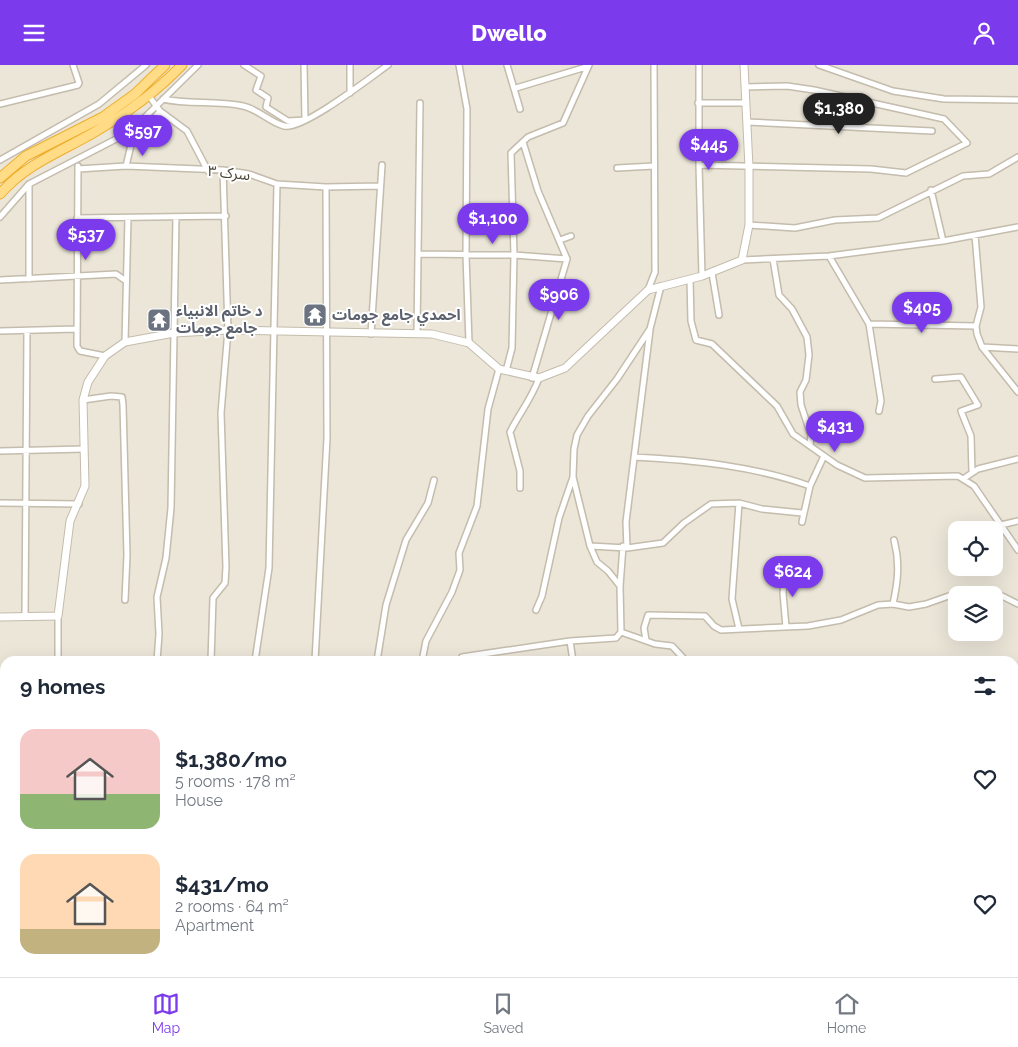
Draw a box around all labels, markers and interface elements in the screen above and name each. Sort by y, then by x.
icon: menu [20,19,48,47]
icon: person [970,19,998,47]
text: Dwello [471,20,547,46]
pin: $1,380 [798,93,880,135]
text: $1,380 [814,99,864,118]
pin: $597 [113,114,173,157]
text: $597 [124,121,162,140]
pin: $445 [679,129,739,171]
text: $445 [690,135,728,154]
street label: سرک ۳ [207,162,251,184]
pin: $1,100 [452,203,534,245]
text: $1,100 [468,209,518,228]
pin: $537 [56,219,116,261]
text: $537 [68,225,104,244]
pin: $906 [529,279,589,321]
text: $906 [539,285,579,304]
pin: $405 [892,291,952,334]
text: $405 [903,298,941,317]
place label: د خاتم الانبیاء جامع جومات [176,302,263,339]
temple icon: احمدي جامع جومات [302,302,328,328]
place label: احمدي جامع جومات [332,306,461,326]
temple icon: د خاتم الانبیاء جامع جومات [146,307,172,333]
pin: $431 [805,411,865,453]
text: $431 [817,417,853,436]
map controls [948,521,1003,641]
button: locate [948,521,1003,576]
pin: $624 [763,555,823,598]
text: $624 [774,562,812,581]
button: layers [948,586,1003,641]
icon: filters [971,672,999,700]
text: 9 homes [20,674,105,699]
text: $1,380/mo [175,747,287,772]
icon: home [60,749,120,809]
icon: heart [971,765,999,793]
text: 5 rooms · 178 m² [175,772,296,791]
text: House [175,791,223,810]
text: $431/mo [175,872,269,897]
icon: home [60,874,120,934]
icon: heart [971,890,999,918]
text: 2 rooms · 64 m² [175,897,289,916]
text: Apartment [175,916,254,935]
tab: Map [152,990,180,1036]
tab: Saved [483,990,523,1036]
tab: Home [827,990,866,1036]

